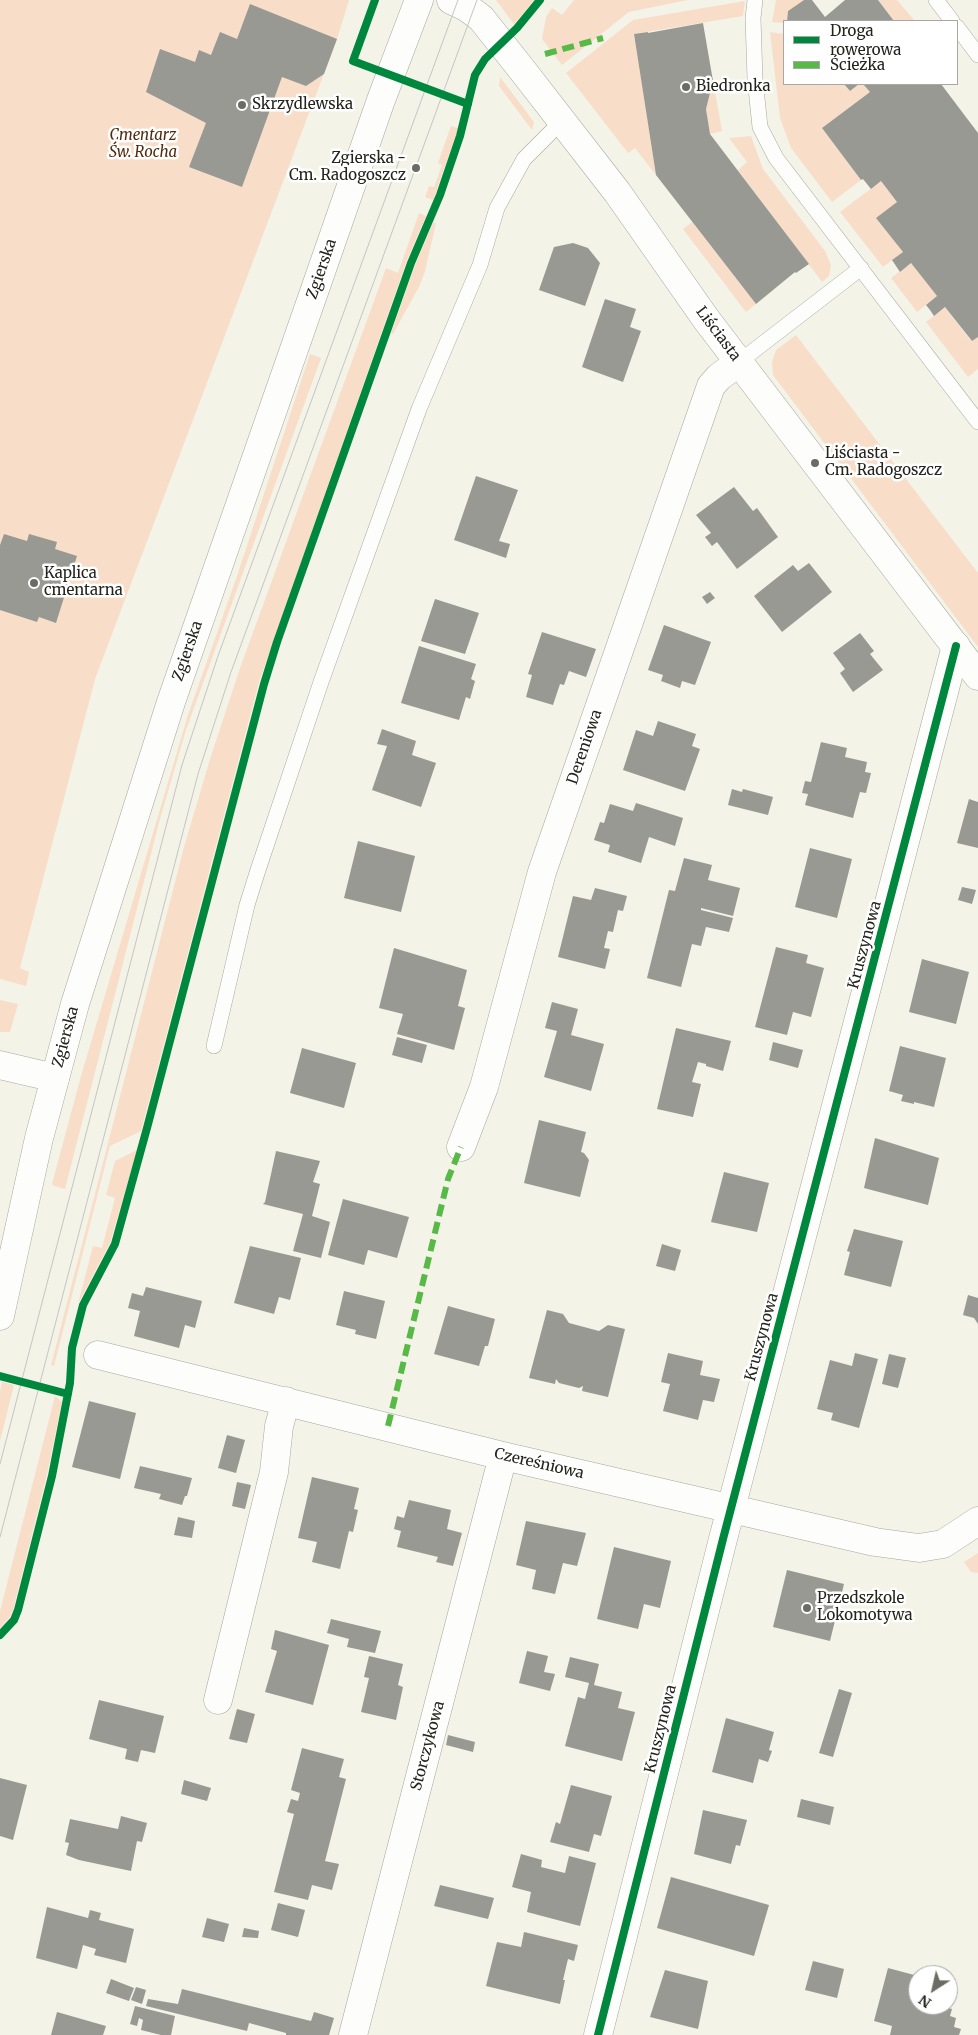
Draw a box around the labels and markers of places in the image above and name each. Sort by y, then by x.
place label: Biedronka [696,78,770,96]
marker: Biedronka [680,81,692,93]
place label: Skrzydlewska [252,96,353,114]
marker: Skrzydlewska [236,99,248,111]
place label: Zgierska - Cm. Radogoszcz [289,150,406,185]
marker: Zgierska - Cm. Radogoszcz [410,162,422,174]
place label: Liściasta - Cm. Radogoszcz [825,445,942,480]
marker: Liściasta - Cm. Radogoszcz [809,457,821,469]
place label: Kaplica cmentarna [44,565,123,600]
marker: Kaplica cmentarna [28,577,40,589]
place label: Przedszkole Lokomotywa [817,1590,912,1625]
marker: Przedszkole Lokomotywa [801,1602,813,1614]

